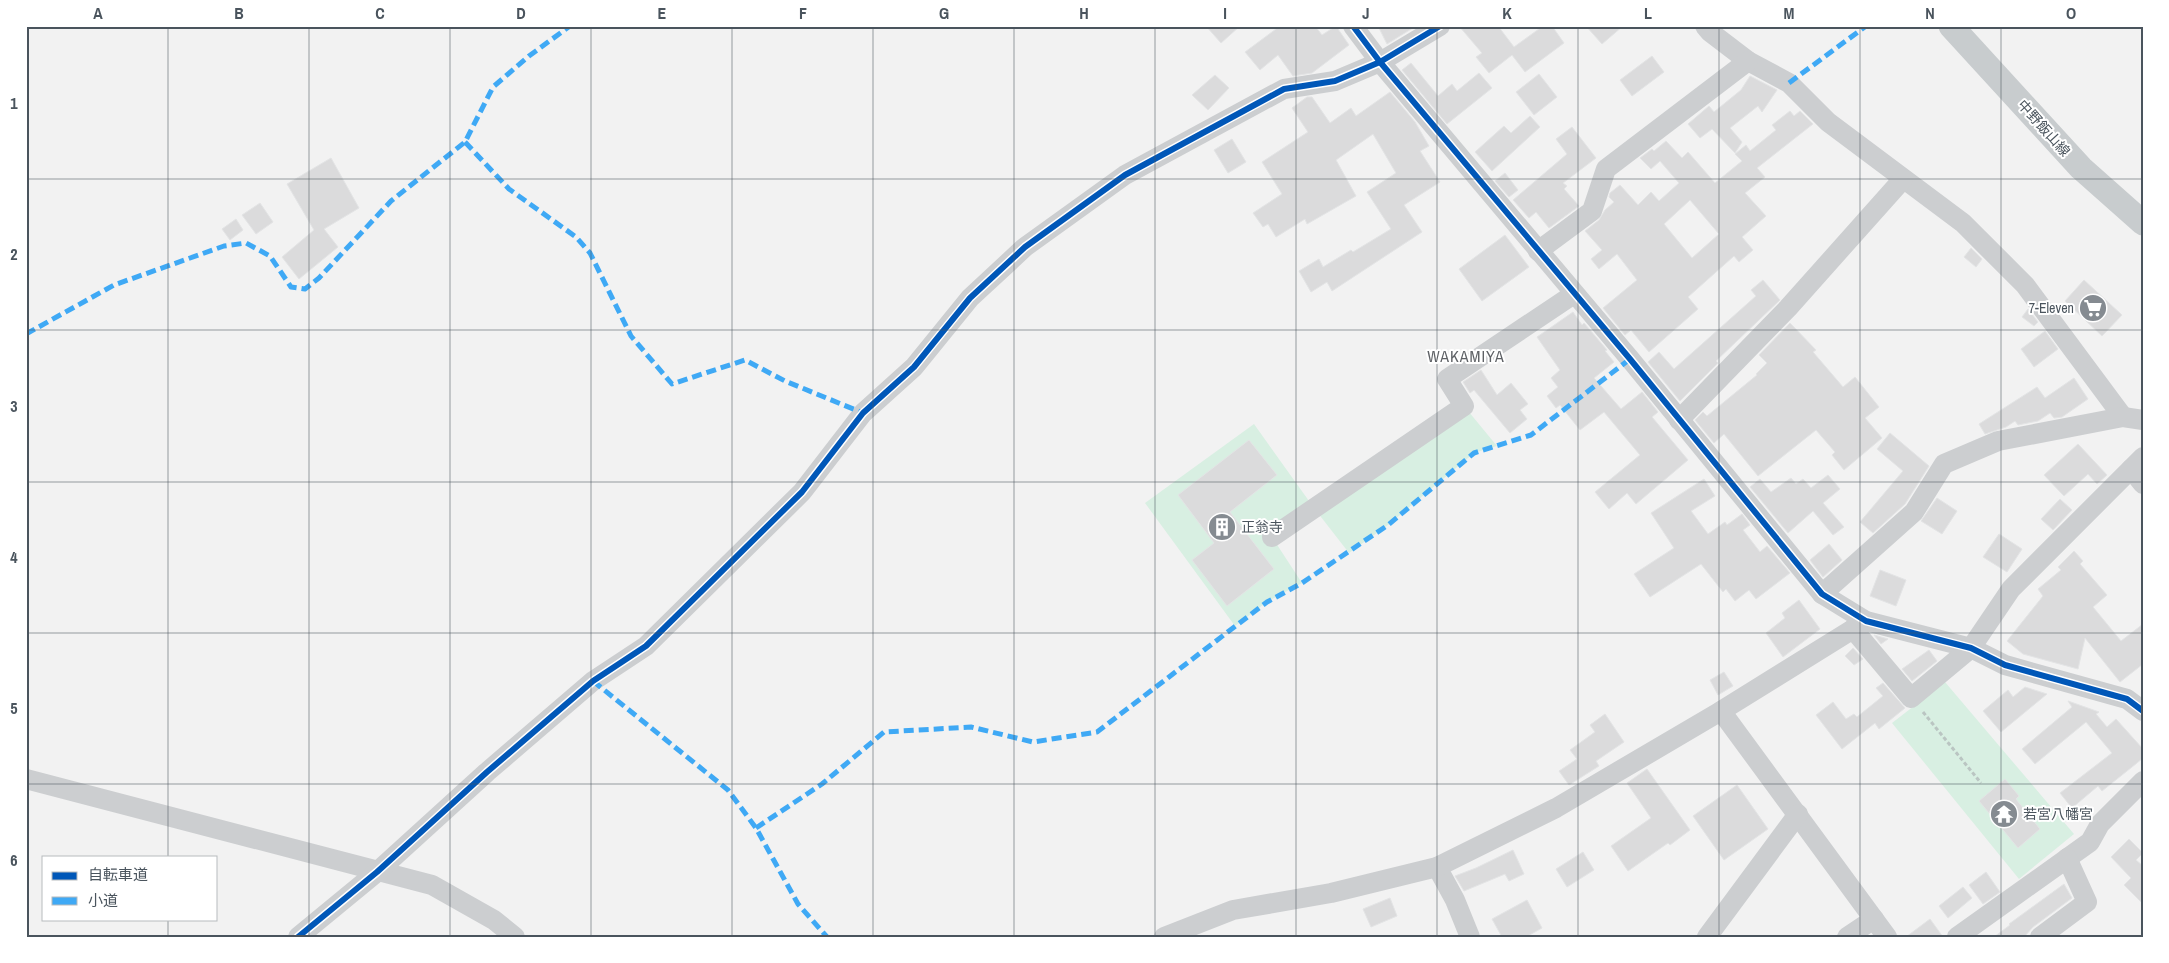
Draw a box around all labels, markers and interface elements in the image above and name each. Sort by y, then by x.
text: A [93,2,103,24]
text: B [234,2,244,24]
text: C [375,2,385,24]
text: D [516,2,526,24]
text: E [658,2,667,24]
text: F [799,2,807,24]
text: G [939,2,949,24]
text: H [1079,2,1089,24]
text: I [1223,2,1227,24]
text: J [1362,2,1370,24]
text: K [1502,2,1512,24]
text: L [1644,2,1652,24]
text: M [1784,2,1795,24]
text: N [1925,2,1935,24]
text: O [2066,2,2076,24]
text: 1 [10,92,18,114]
street label: 中野飯山線 [2014,96,2074,160]
text: 2 [10,243,18,265]
supermarket icon: 7-Eleven [2078,293,2108,323]
place label: 7-Eleven [2029,299,2074,317]
district label: WAKAMIYA [1427,345,1505,367]
text: 3 [10,395,18,417]
building icon: 正翁寺 [1207,512,1237,542]
place label: 正翁寺 [1241,518,1283,536]
text: 4 [10,546,18,568]
text: 5 [10,697,18,719]
temple icon: 若宮八幡宮 [1989,799,2019,829]
place label: 若宮八幡宮 [2023,805,2093,823]
text: 6 [10,849,18,871]
legend [42,856,218,920]
text: 自転車道 [88,864,148,885]
text: 小道 [88,890,118,911]

